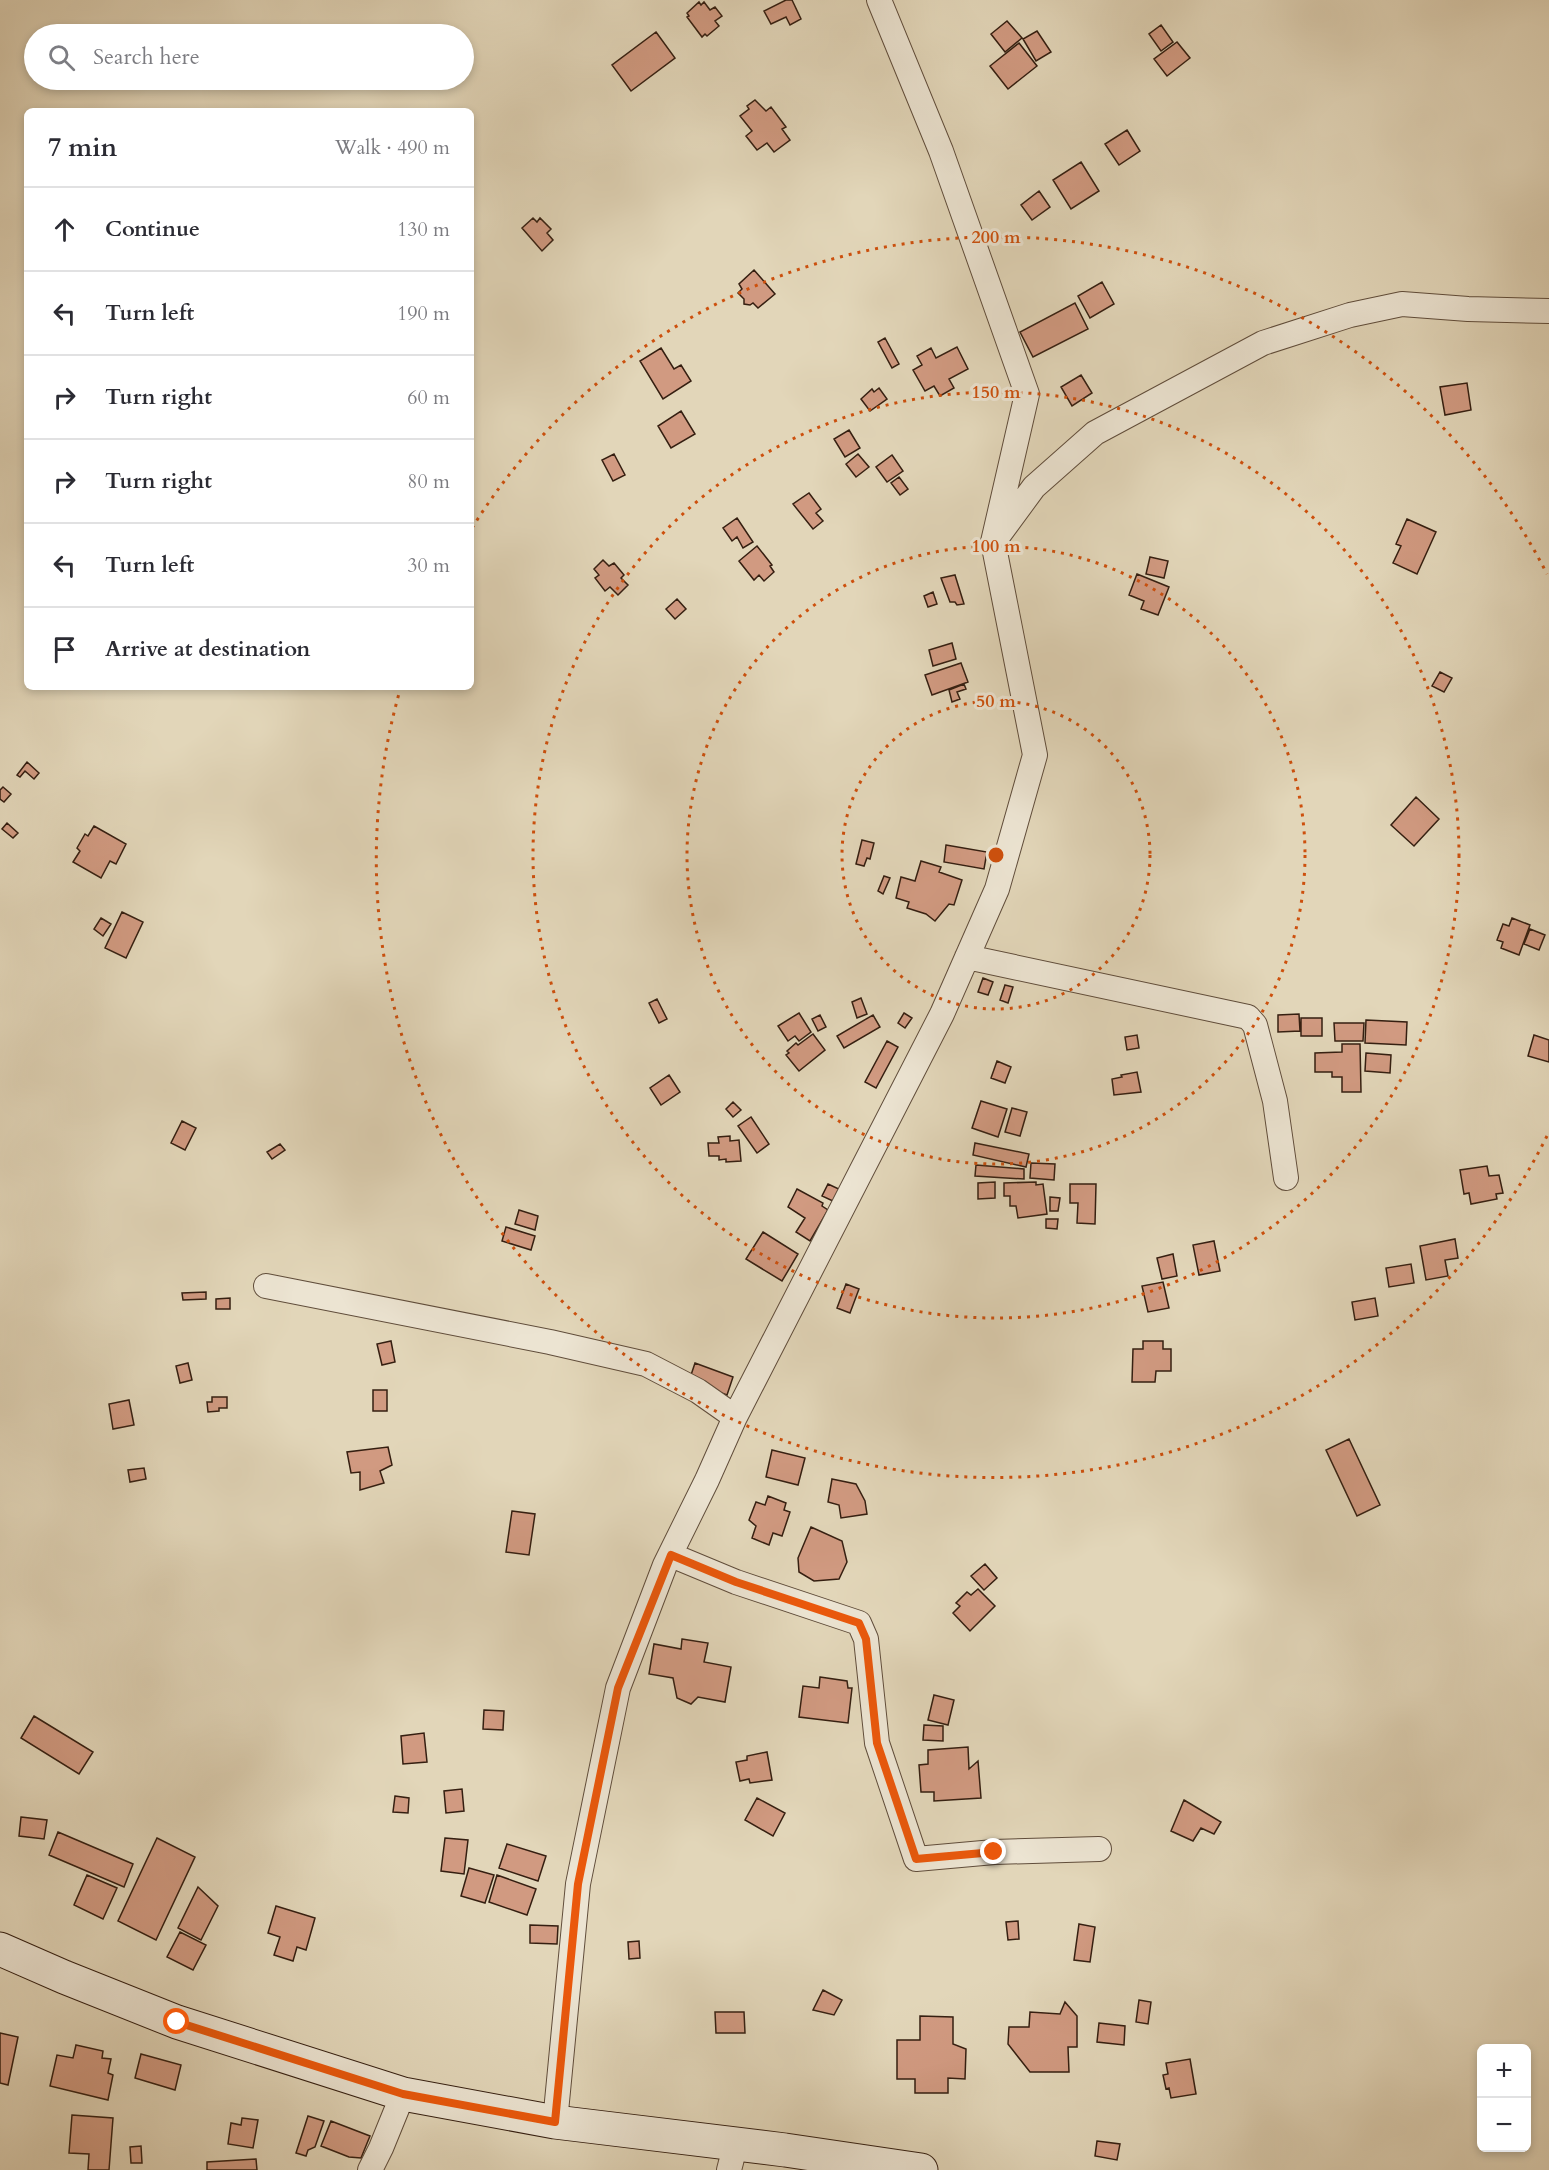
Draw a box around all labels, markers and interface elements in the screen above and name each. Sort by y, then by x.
search box [24,24,474,90]
icon: search [45,41,78,74]
text: Search here [93,42,200,72]
text: 7 min [48,130,117,165]
text: Walk · 490 m [335,134,450,161]
icon: ahead [48,213,81,246]
text: Continue [105,214,200,244]
text: 130 m [397,216,450,243]
text: 200 m [971,225,1021,250]
icon: left [48,297,81,330]
text: Turn left [105,298,194,328]
text: 190 m [397,300,450,327]
text: 150 m [971,380,1021,405]
icon: right [48,381,81,414]
text: Turn right [105,382,212,412]
text: 60 m [407,384,450,411]
icon: right [48,465,81,498]
text: Turn right [105,466,212,496]
text: 80 m [407,468,450,495]
text: 100 m [971,534,1021,559]
icon: left [48,549,81,582]
text: Turn left [105,550,194,580]
text: 30 m [407,552,450,579]
icon: arrive [48,633,81,666]
text: Arrive at destination [105,634,310,664]
text: 50 m [976,689,1016,714]
centre of rings [986,845,1006,865]
route end [980,1838,1006,1864]
route start [163,2008,189,2034]
map controls [1477,2044,1531,2152]
button: + [1477,2044,1531,2098]
button: − [1477,2098,1531,2152]

